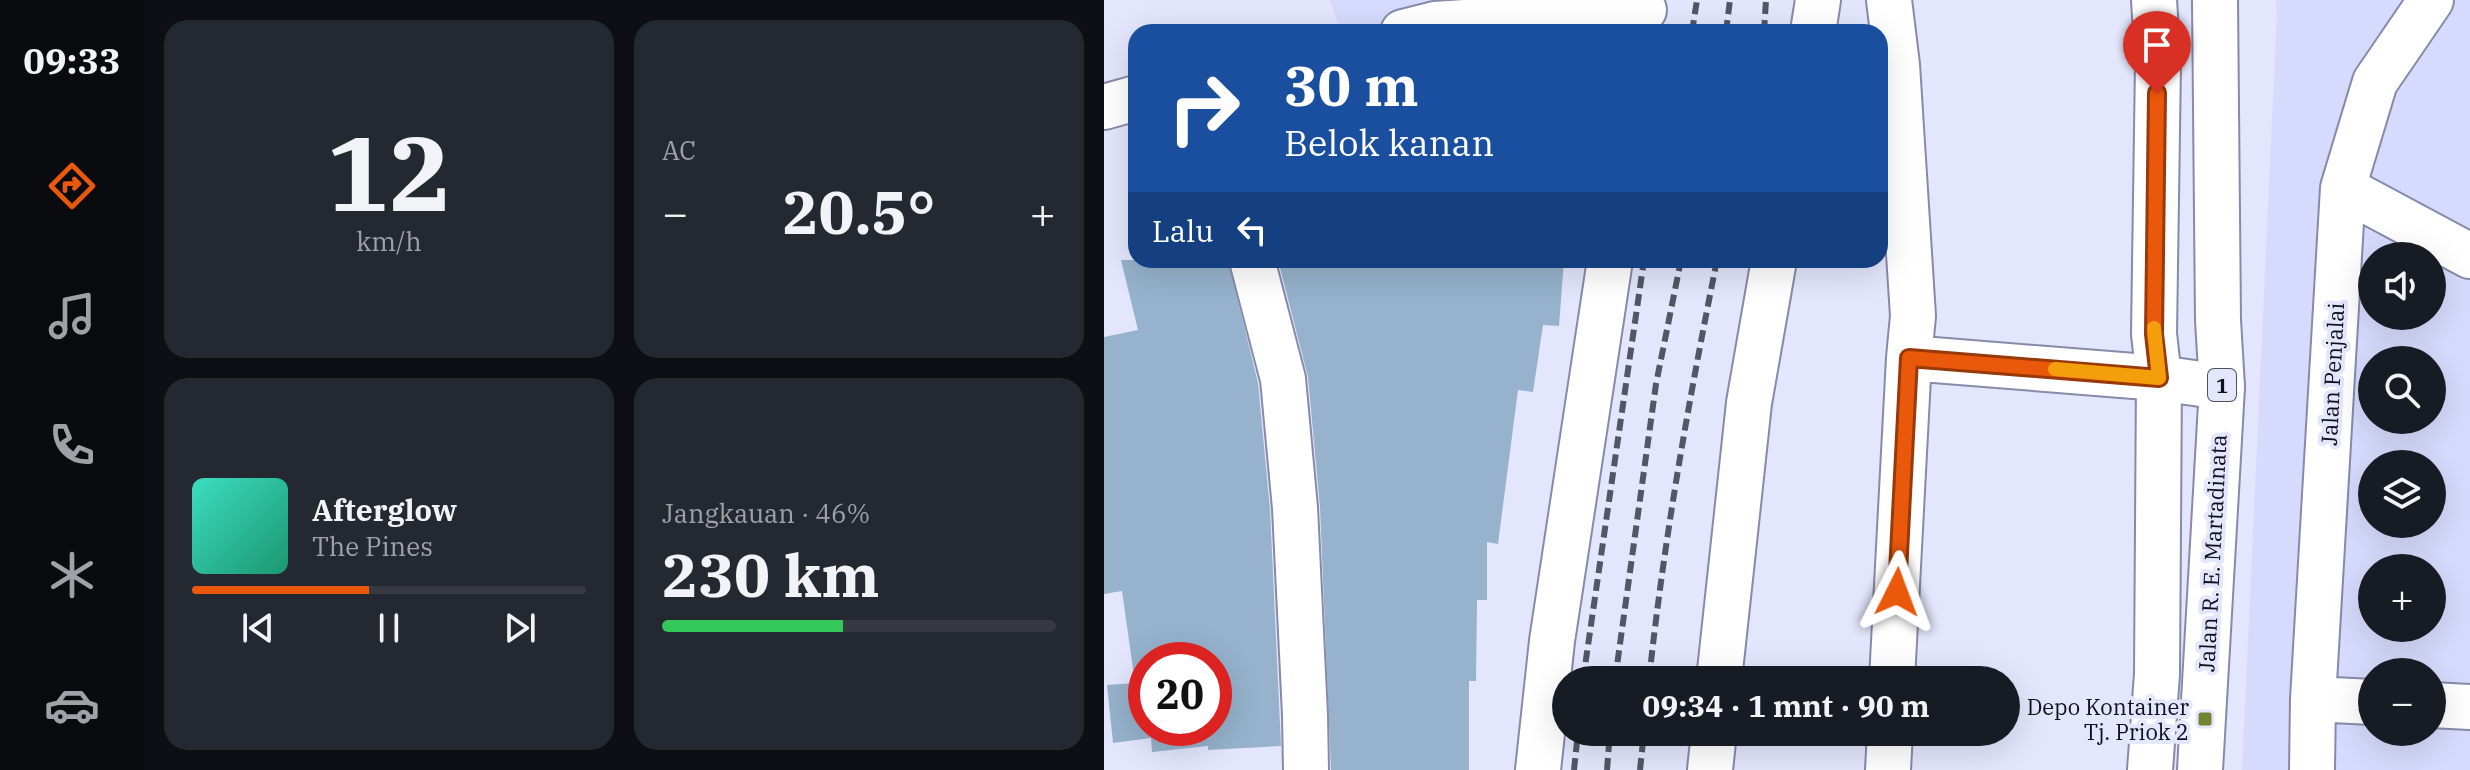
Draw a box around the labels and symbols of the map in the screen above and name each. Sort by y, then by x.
pin [2123,11,2191,93]
street label: Jalan Penjalai [2314,302,2350,446]
road number: 1 [2208,369,2236,401]
street label: Jalan R. E. Martadinata [2191,433,2233,673]
position arrow [1855,550,1939,634]
speed limit sign: 20 [1128,642,1232,746]
place label: Depo Kontainer Tj. Priok 2 [2027,692,2189,746]
marker: Depo Kontainer Tj. Priok 2 [2196,710,2214,728]

